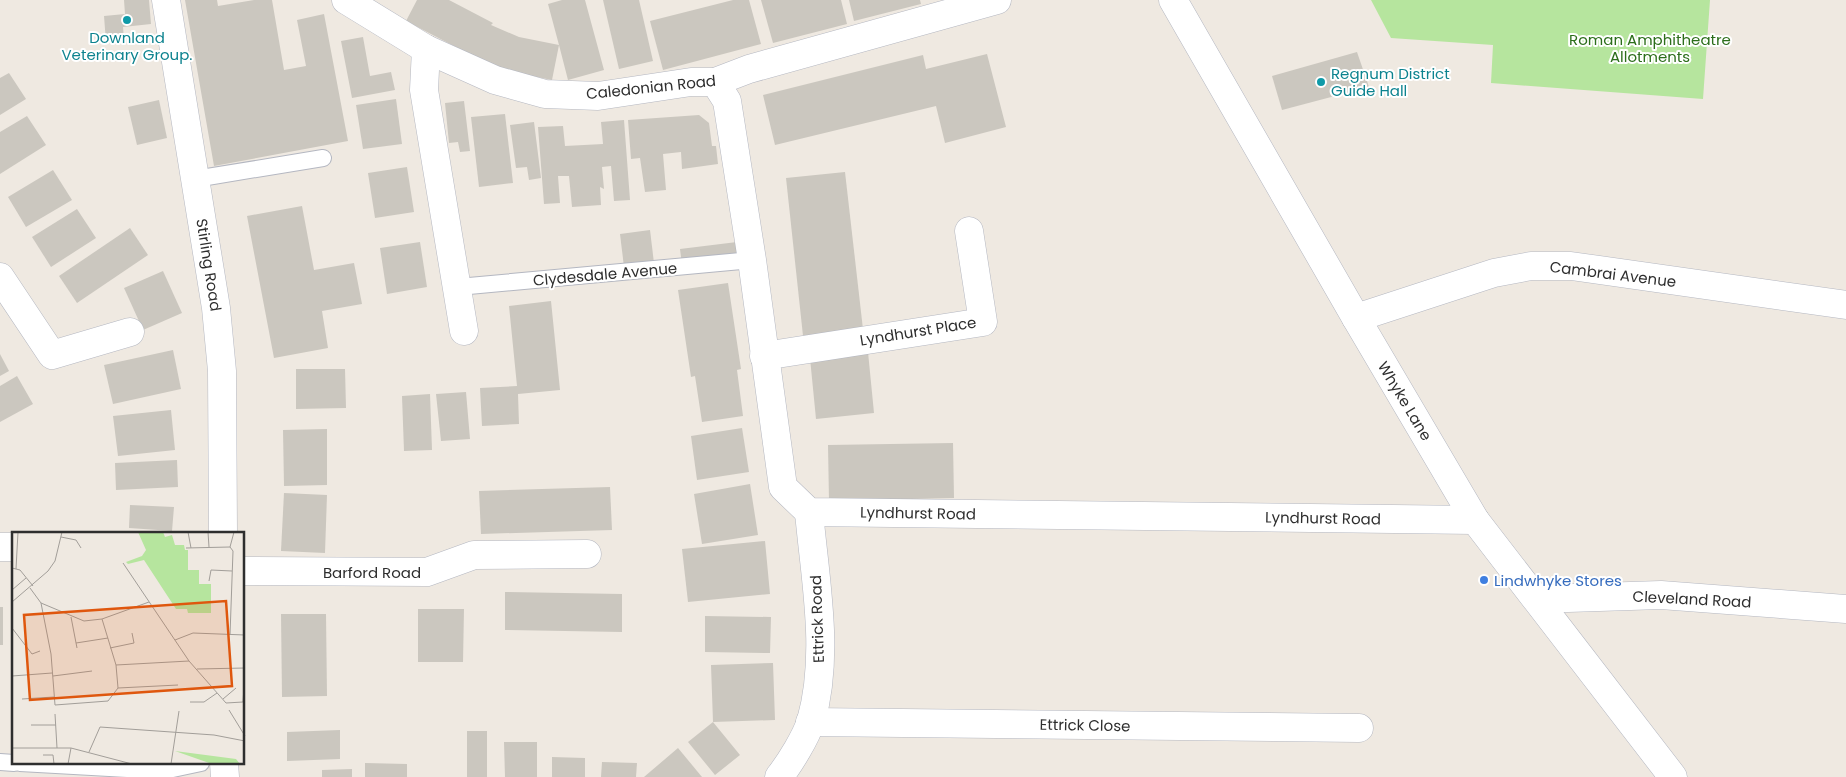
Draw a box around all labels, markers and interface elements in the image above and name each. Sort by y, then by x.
marker: Downland Veterinary Group. [121,14,133,26]
place label: Downland Veterinary Group. [61,27,193,65]
park label: Roman Amphitheatre Allotments [1569,29,1731,67]
place label: Regnum District Guide Hall [1331,63,1450,101]
street label: Caledonian Road [585,70,717,104]
marker: Regnum District Guide Hall [1315,76,1327,88]
street label: Stirling Road [191,217,227,313]
street label: Cambrai Avenue [1549,256,1677,292]
street label: Clydesdale Avenue [532,257,678,291]
street label: Lyndhurst Place [858,311,978,351]
street label: Whyke Lane [1373,357,1437,445]
street label: Lyndhurst Road [860,501,976,525]
street label: Lyndhurst Road [1265,506,1381,530]
inset map [12,532,245,764]
street label: Barford Road [323,562,421,583]
place label: Lindwhyke Stores [1494,570,1622,591]
marker: Lindwhyke Stores [1478,574,1490,586]
street label: Ettrick Road [805,575,829,663]
street label: Cleveland Road [1632,585,1752,613]
street label: Ettrick Close [1039,714,1131,736]

